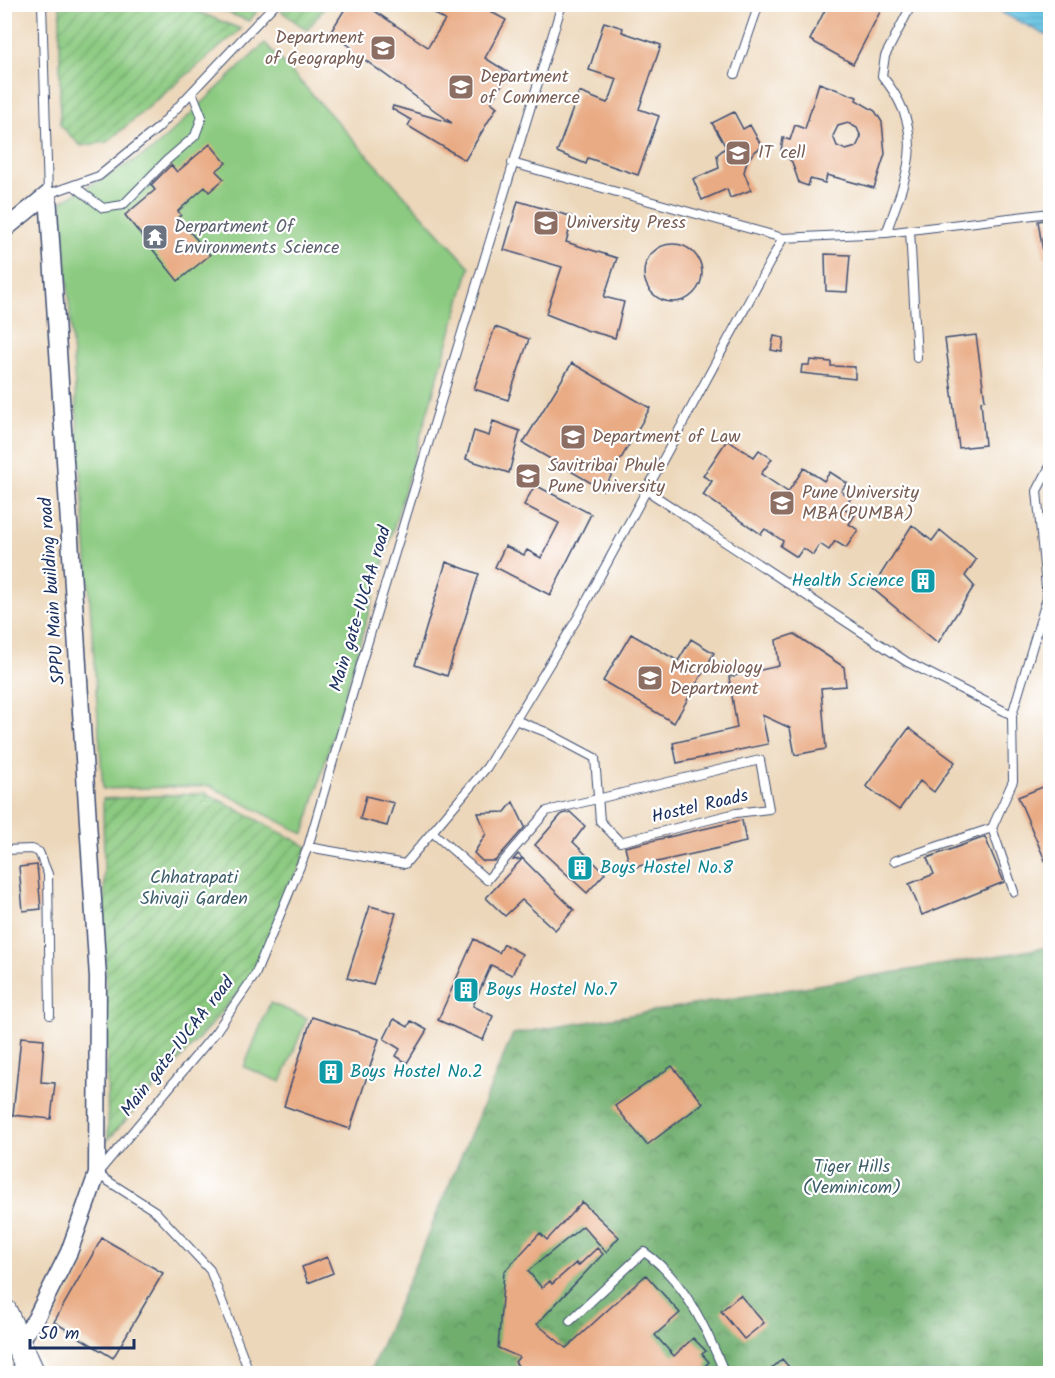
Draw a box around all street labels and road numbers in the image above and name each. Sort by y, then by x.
street label: SPPU Main building road [32,495,74,686]
street label: Main gate-IUCAA road [322,522,400,695]
street label: Hostel Roads [649,782,751,832]
street label: Main gate-IUCAA road [114,970,243,1124]

